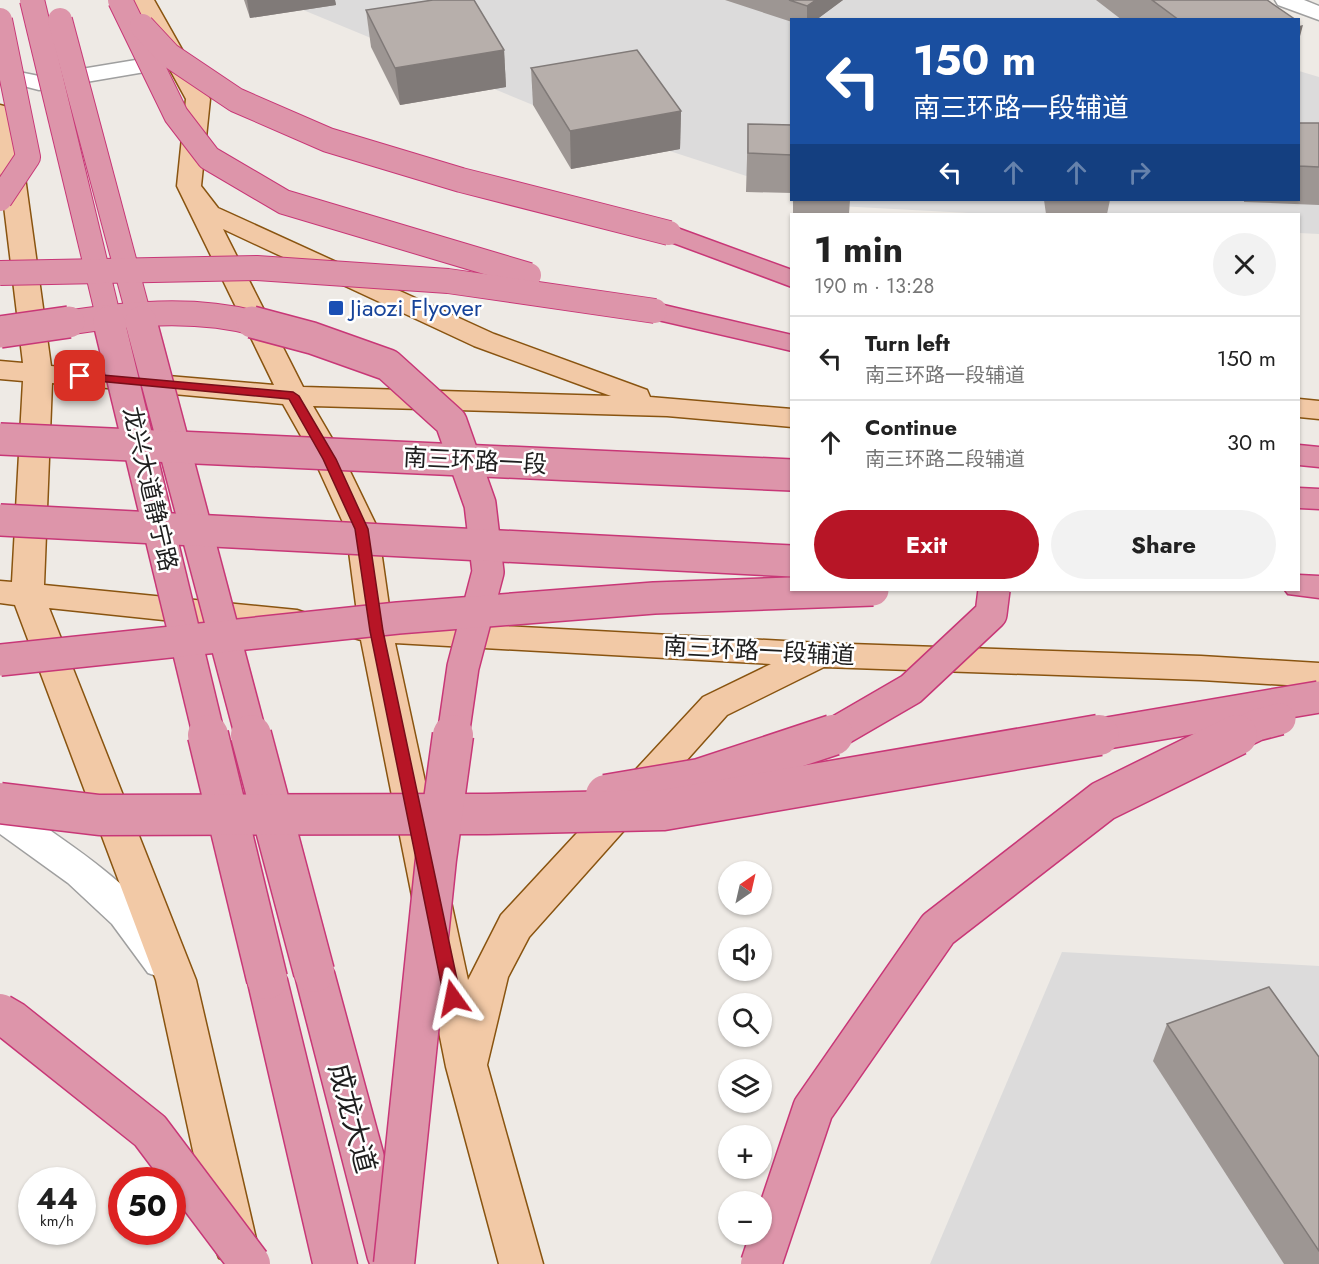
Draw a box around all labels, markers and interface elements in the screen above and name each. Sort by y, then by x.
text: 150 m [913,30,1036,91]
icon: left [814,42,892,120]
text: 南三环路一段辅道 [913,88,1129,127]
icon: left [934,156,967,189]
icon: ahead [997,156,1030,189]
icon: ahead [1060,156,1093,189]
icon: right [1123,156,1156,189]
text: 1 min [814,223,903,275]
button: close [1213,233,1276,296]
text: 190 m · 13:28 [814,272,934,301]
place label: Jiaozi Flyover [347,290,483,325]
marker: Jiaozi Flyover [327,299,345,317]
text: Turn left [865,327,950,359]
icon: left [814,342,847,375]
text: 150 m [1217,342,1276,374]
pin [54,350,105,401]
icon: arrive [63,359,96,392]
text: 南三环路一段辅道 [865,361,1025,390]
street label: 龙兴大道静宁路 [115,403,186,575]
text: Continue [865,411,957,443]
icon: ahead [814,426,847,459]
text: 30 m [1227,426,1276,458]
street label: 南三环路一段 [402,439,548,482]
text: 南三环路二段辅道 [865,445,1025,474]
button: Exit [814,510,1039,579]
button: Share [1051,510,1276,579]
street label: 南三环路一段辅道 [662,628,856,673]
north arrow [718,861,772,915]
map controls [718,861,772,1245]
button: sound [718,927,772,981]
position arrow [421,966,485,1030]
button: search [718,993,772,1047]
street label: 成龙大道 [318,1059,387,1178]
button: layers [718,1059,772,1113]
button: + [718,1125,772,1179]
speed limit sign: 50 [108,1167,186,1245]
text: 44 [36,1177,78,1220]
button: − [718,1191,772,1245]
text: km/h [40,1210,74,1232]

